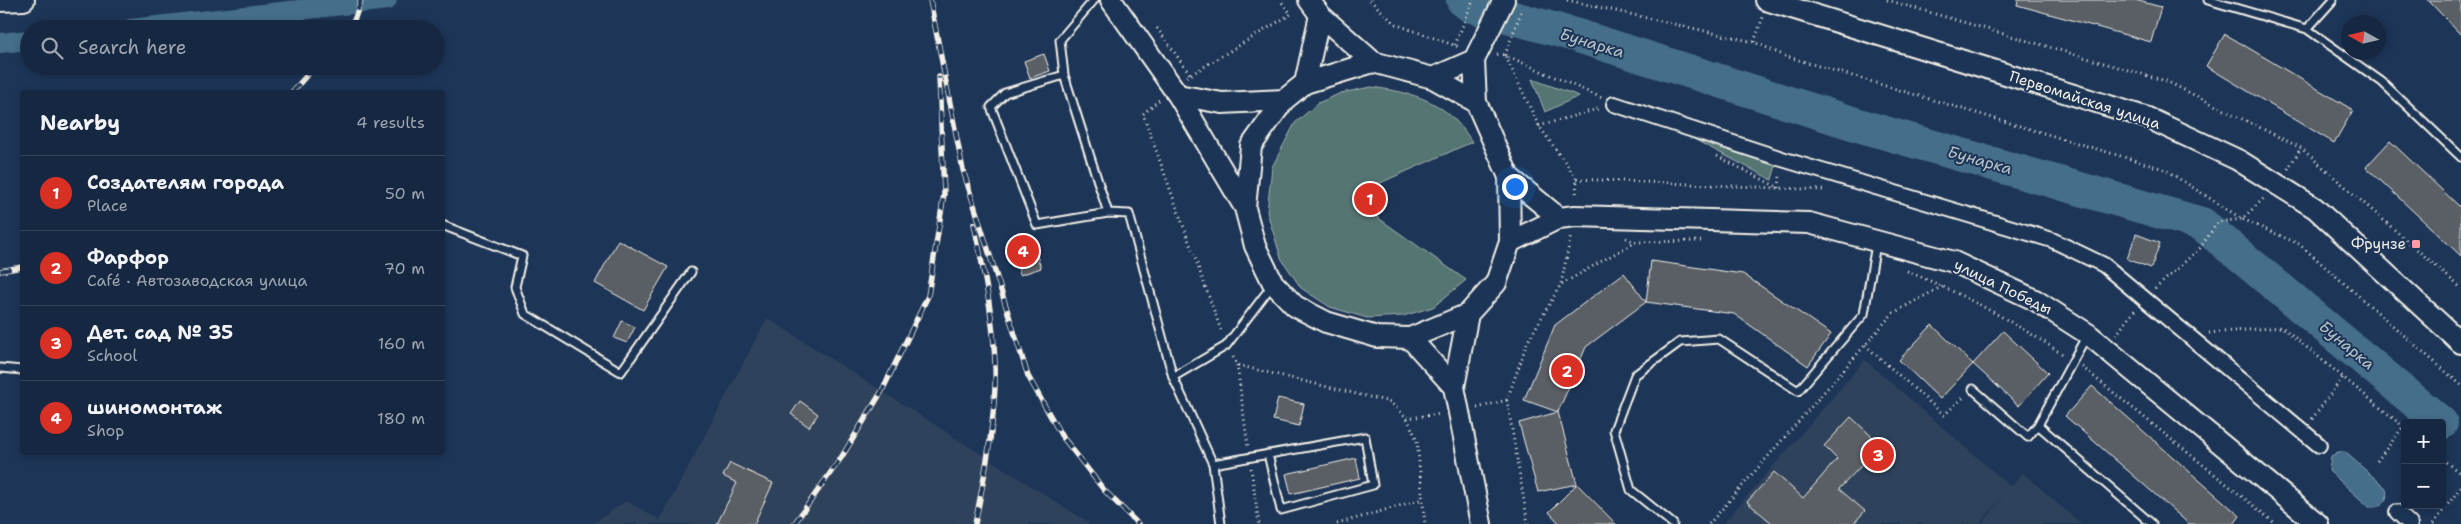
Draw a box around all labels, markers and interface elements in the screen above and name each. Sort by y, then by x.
north arrow [2341,15,2386,60]
search box [20,20,445,75]
water label: Бунарка [1557,23,1627,63]
icon: search [38,34,66,62]
text: Search here [78,35,187,60]
street label: Первомайская улица [2007,66,2164,134]
text: Nearby [40,109,120,137]
text: 4 results [356,112,425,133]
water label: Бунарка [1945,141,2015,179]
text: Создателям города [87,170,284,195]
your location [1502,174,1528,200]
pin: 1 [1354,180,1386,218]
text: 1 [52,183,60,204]
text: 50 m [385,183,425,204]
text: Place [87,195,128,216]
pin: 4 [1007,232,1039,270]
place label: Фрунзе [2351,234,2406,254]
marker: Фрунзе [2410,238,2422,250]
text: Фарфор [87,245,169,270]
street label: улица Победы [1951,255,2055,319]
text: 2 [50,258,62,279]
text: 70 m [384,258,425,279]
text: Café · Автозаводская улица [87,270,307,291]
water label: Бунарка [2315,316,2379,374]
text: Дет. сад № 35 [87,320,233,345]
text: 3 [50,333,62,354]
text: 160 m [378,333,425,354]
text: School [87,345,137,366]
pin: 2 [1551,352,1583,390]
text: шиномонтаж [87,395,222,420]
text: 4 [50,408,62,429]
text: 180 m [377,408,425,429]
map controls [2401,419,2446,509]
button: + [2401,419,2446,464]
text: Shop [87,420,124,441]
pin: 3 [1862,436,1894,474]
button: − [2401,464,2446,509]

